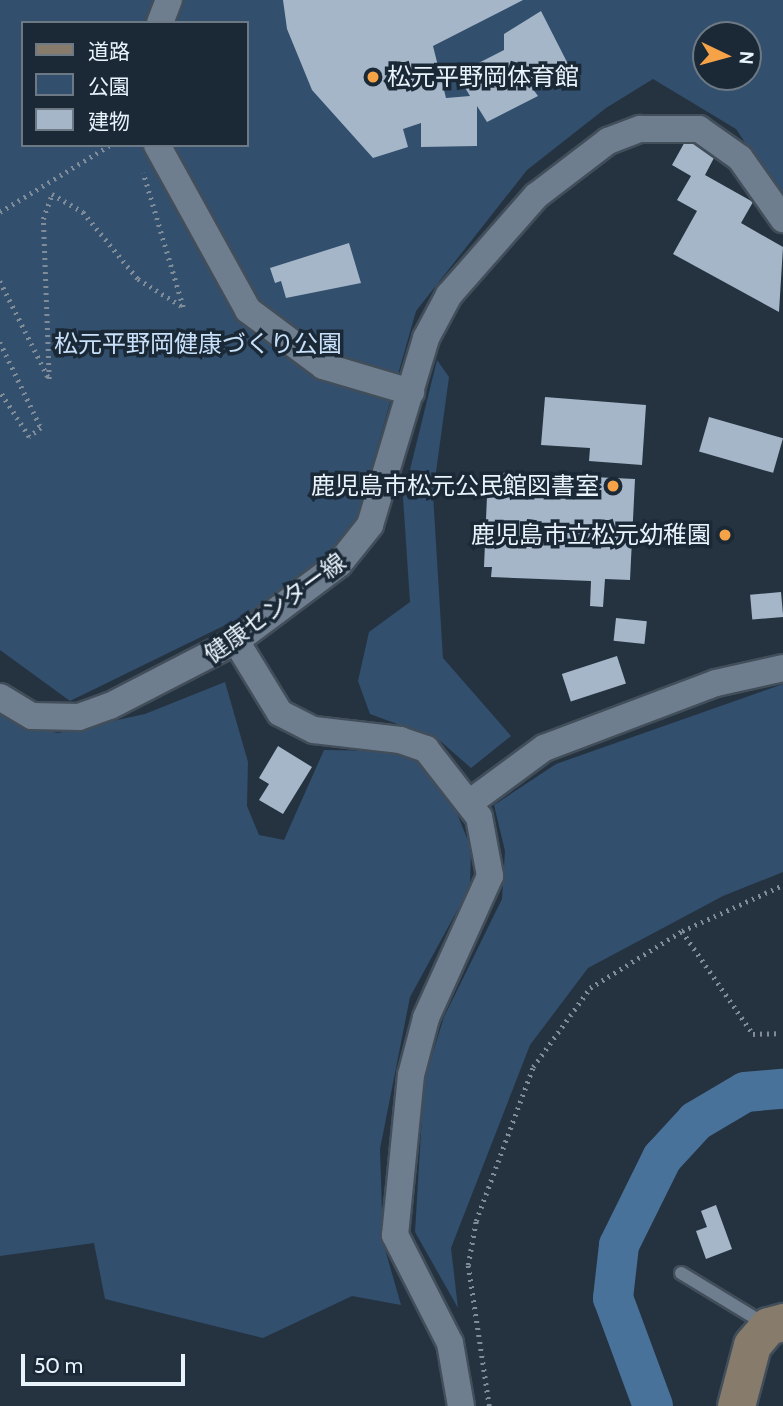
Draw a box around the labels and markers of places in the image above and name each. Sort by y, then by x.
place label: 松元平野岡体育館 [387,63,579,91]
marker: 松元平野岡体育館 [365,69,381,85]
place label: 鹿児島市松元公民館図書室 [311,472,599,500]
marker: 鹿児島市松元公民館図書室 [605,478,621,494]
place label: 鹿児島市立松元幼稚園 [471,521,711,549]
marker: 鹿児島市立松元幼稚園 [717,527,733,543]

